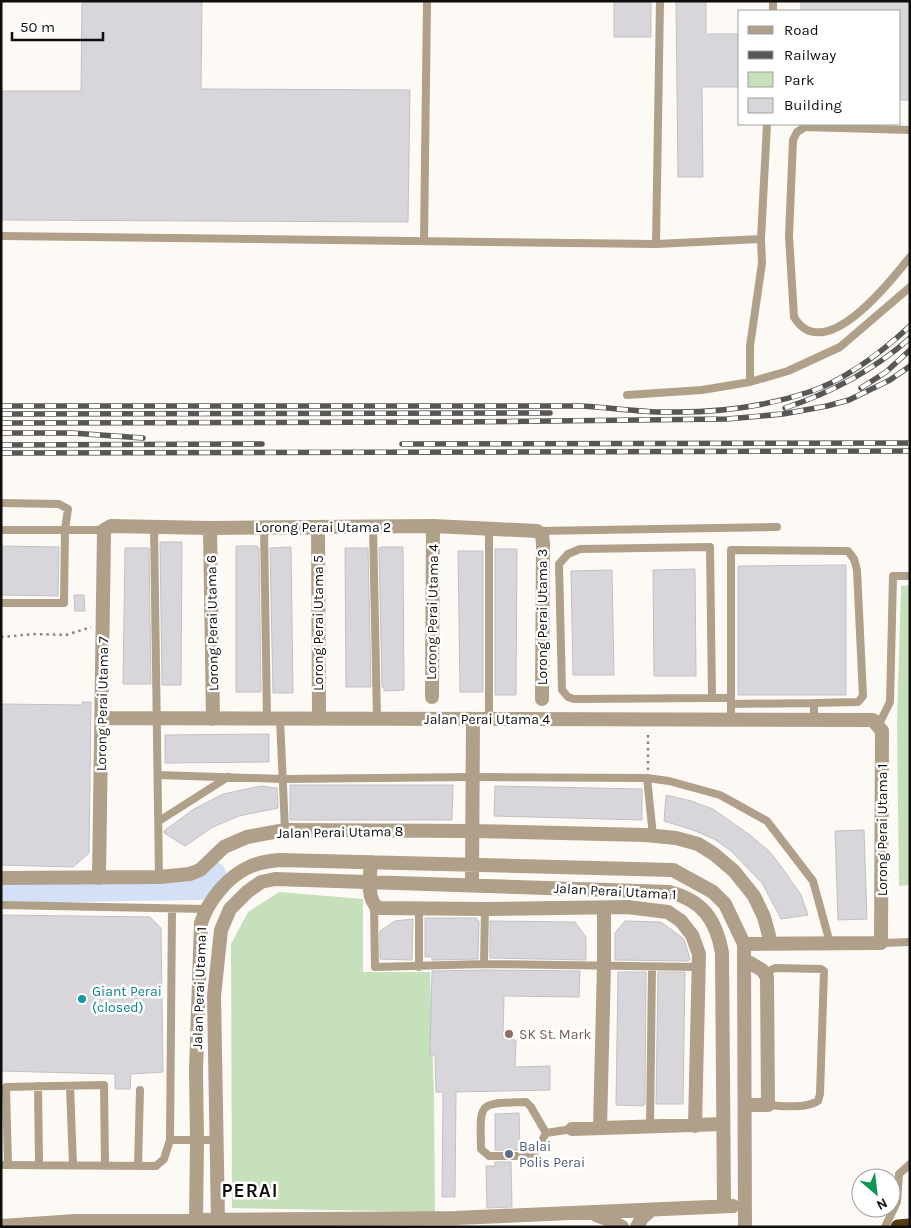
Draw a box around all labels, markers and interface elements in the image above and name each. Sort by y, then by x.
scale bar [12,10,104,42]
legend [738,10,901,125]
text: 50 m [20,18,55,36]
text: Road [784,21,819,39]
text: Railway [784,46,836,64]
text: Park [784,71,814,89]
text: Building [784,96,842,114]
street label: Lorong Perai Utama 2 [255,519,391,536]
street label: Lorong Perai Utama 4 [423,544,442,680]
street label: Lorong Perai Utama 3 [534,549,551,685]
street label: Lorong Perai Utama 6 [203,555,222,691]
street label: Lorong Perai Utama 5 [310,555,327,691]
street label: Lorong Perai Utama 7 [93,636,112,771]
street label: Jalan Perai Utama 4 [424,711,550,728]
street label: Lorong Perai Utama 1 [874,764,891,896]
street label: Jalan Perai Utama 8 [276,823,404,842]
street label: Jalan Perai Utama 1 [553,880,677,903]
street label: Jalan Perai Utama 1 [189,926,210,1050]
place label: Giant Perai (closed) [92,983,162,1016]
marker: Giant Perai (closed) [76,993,88,1005]
place label: SK St. Mark [519,1026,591,1043]
marker: SK St. Mark [503,1028,515,1040]
place label: Balai Polis Perai [519,1138,585,1171]
marker: Balai Polis Perai [503,1148,515,1160]
north arrow [851,1168,901,1218]
district label: PERAI [221,1180,279,1202]
text: N [873,1194,890,1214]

